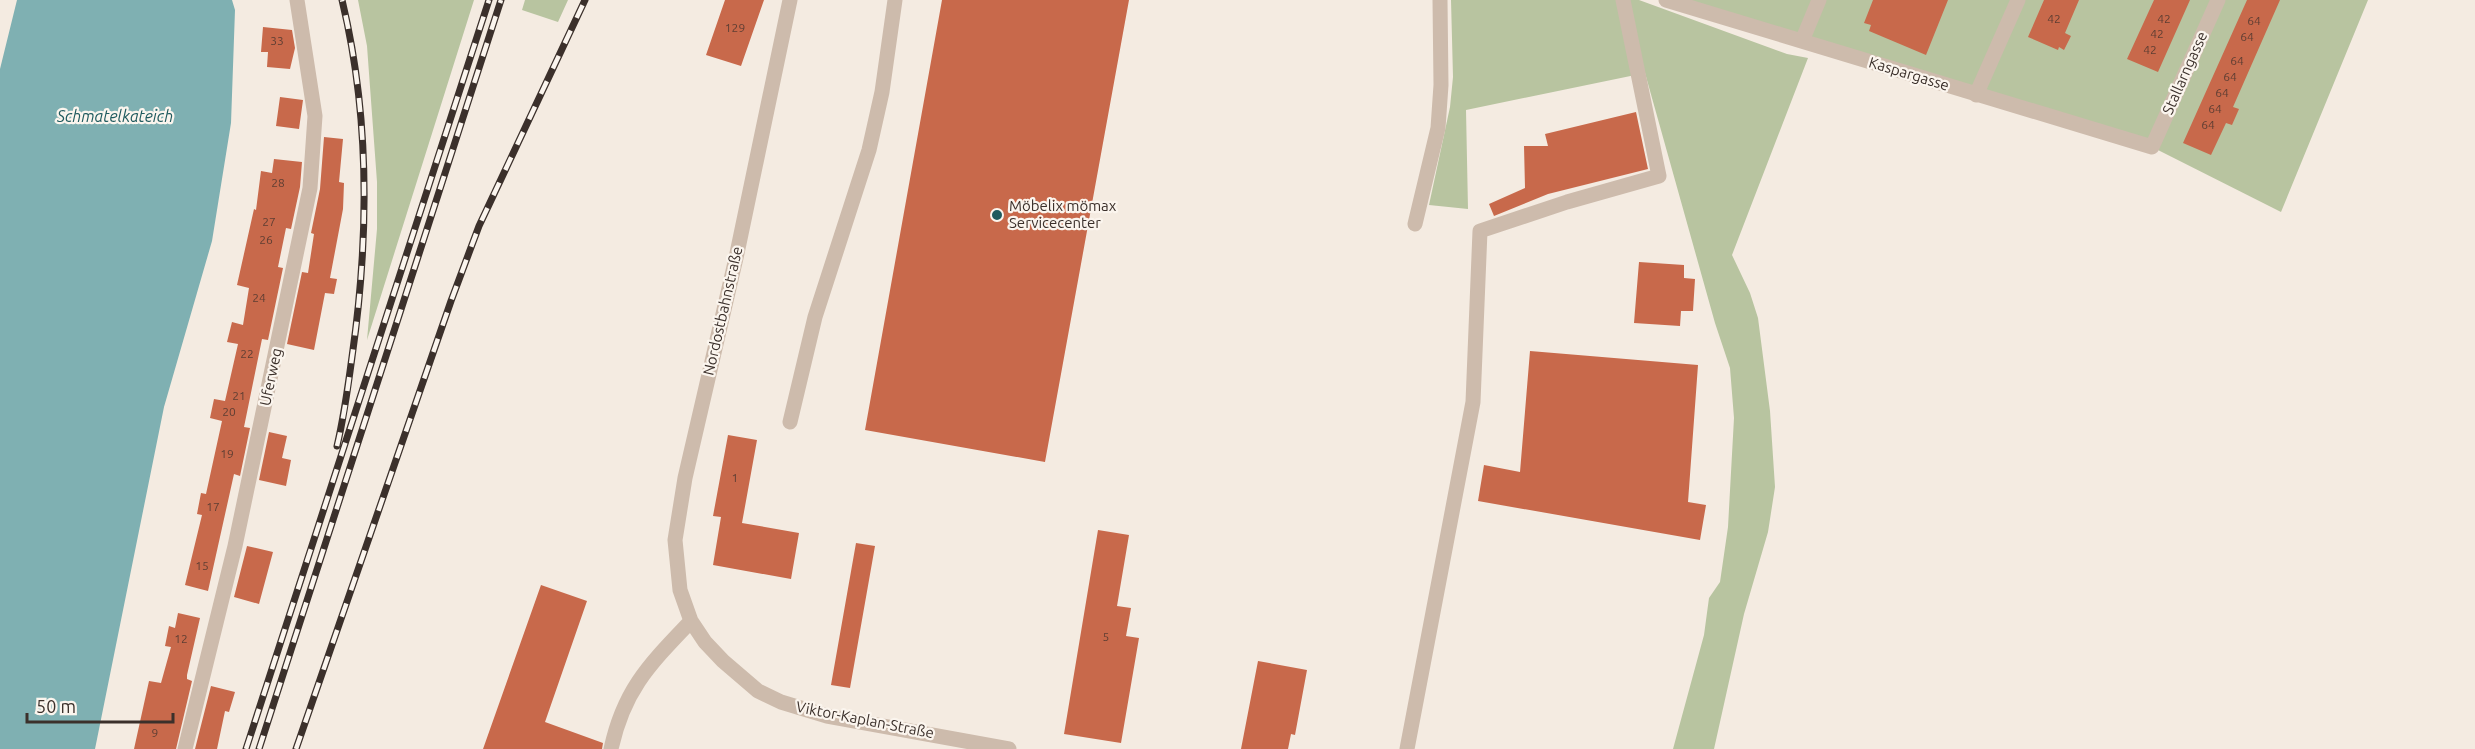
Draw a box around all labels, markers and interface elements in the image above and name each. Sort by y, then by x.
house number: 42 [2047,12,2061,25]
house number: 42 [2157,12,2171,25]
house number: 64 [2247,14,2261,27]
house number: 129 [725,21,745,34]
house number: 42 [2150,27,2164,40]
street label: Stallarngasse [2159,29,2210,117]
house number: 64 [2240,30,2254,43]
house number: 33 [270,34,284,47]
house number: 42 [2143,43,2157,56]
street label: Kaspargasse [1867,53,1951,94]
house number: 64 [2230,54,2244,67]
house number: 64 [2223,70,2237,83]
house number: 64 [2215,86,2229,99]
house number: 64 [2208,102,2222,115]
water label: Schmatelkateich [56,107,173,125]
house number: 64 [2201,118,2215,131]
house number: 28 [271,176,285,189]
place label: Möbelix mömax Servicecenter [1009,197,1117,231]
marker: Möbelix mömax Servicecenter [990,208,1004,222]
house number: 27 [262,215,276,228]
house number: 26 [259,233,273,246]
street label: Nordostbahnstraße [699,245,746,377]
house number: 24 [252,291,266,304]
street label: Uferweg [256,346,285,407]
house number: 22 [240,347,254,360]
house number: 21 [232,389,246,402]
house number: 20 [222,405,236,418]
house number: 19 [220,447,234,460]
house number: 1 [732,471,738,484]
house number: 17 [206,500,220,513]
house number: 15 [195,559,209,572]
house number: 5 [1103,630,1109,643]
house number: 12 [174,632,188,645]
scale bar [27,686,172,724]
text: 50 m [36,696,76,716]
street label: Viktor-Kaplan-Straße [795,698,936,741]
house number: 9 [152,726,158,739]

